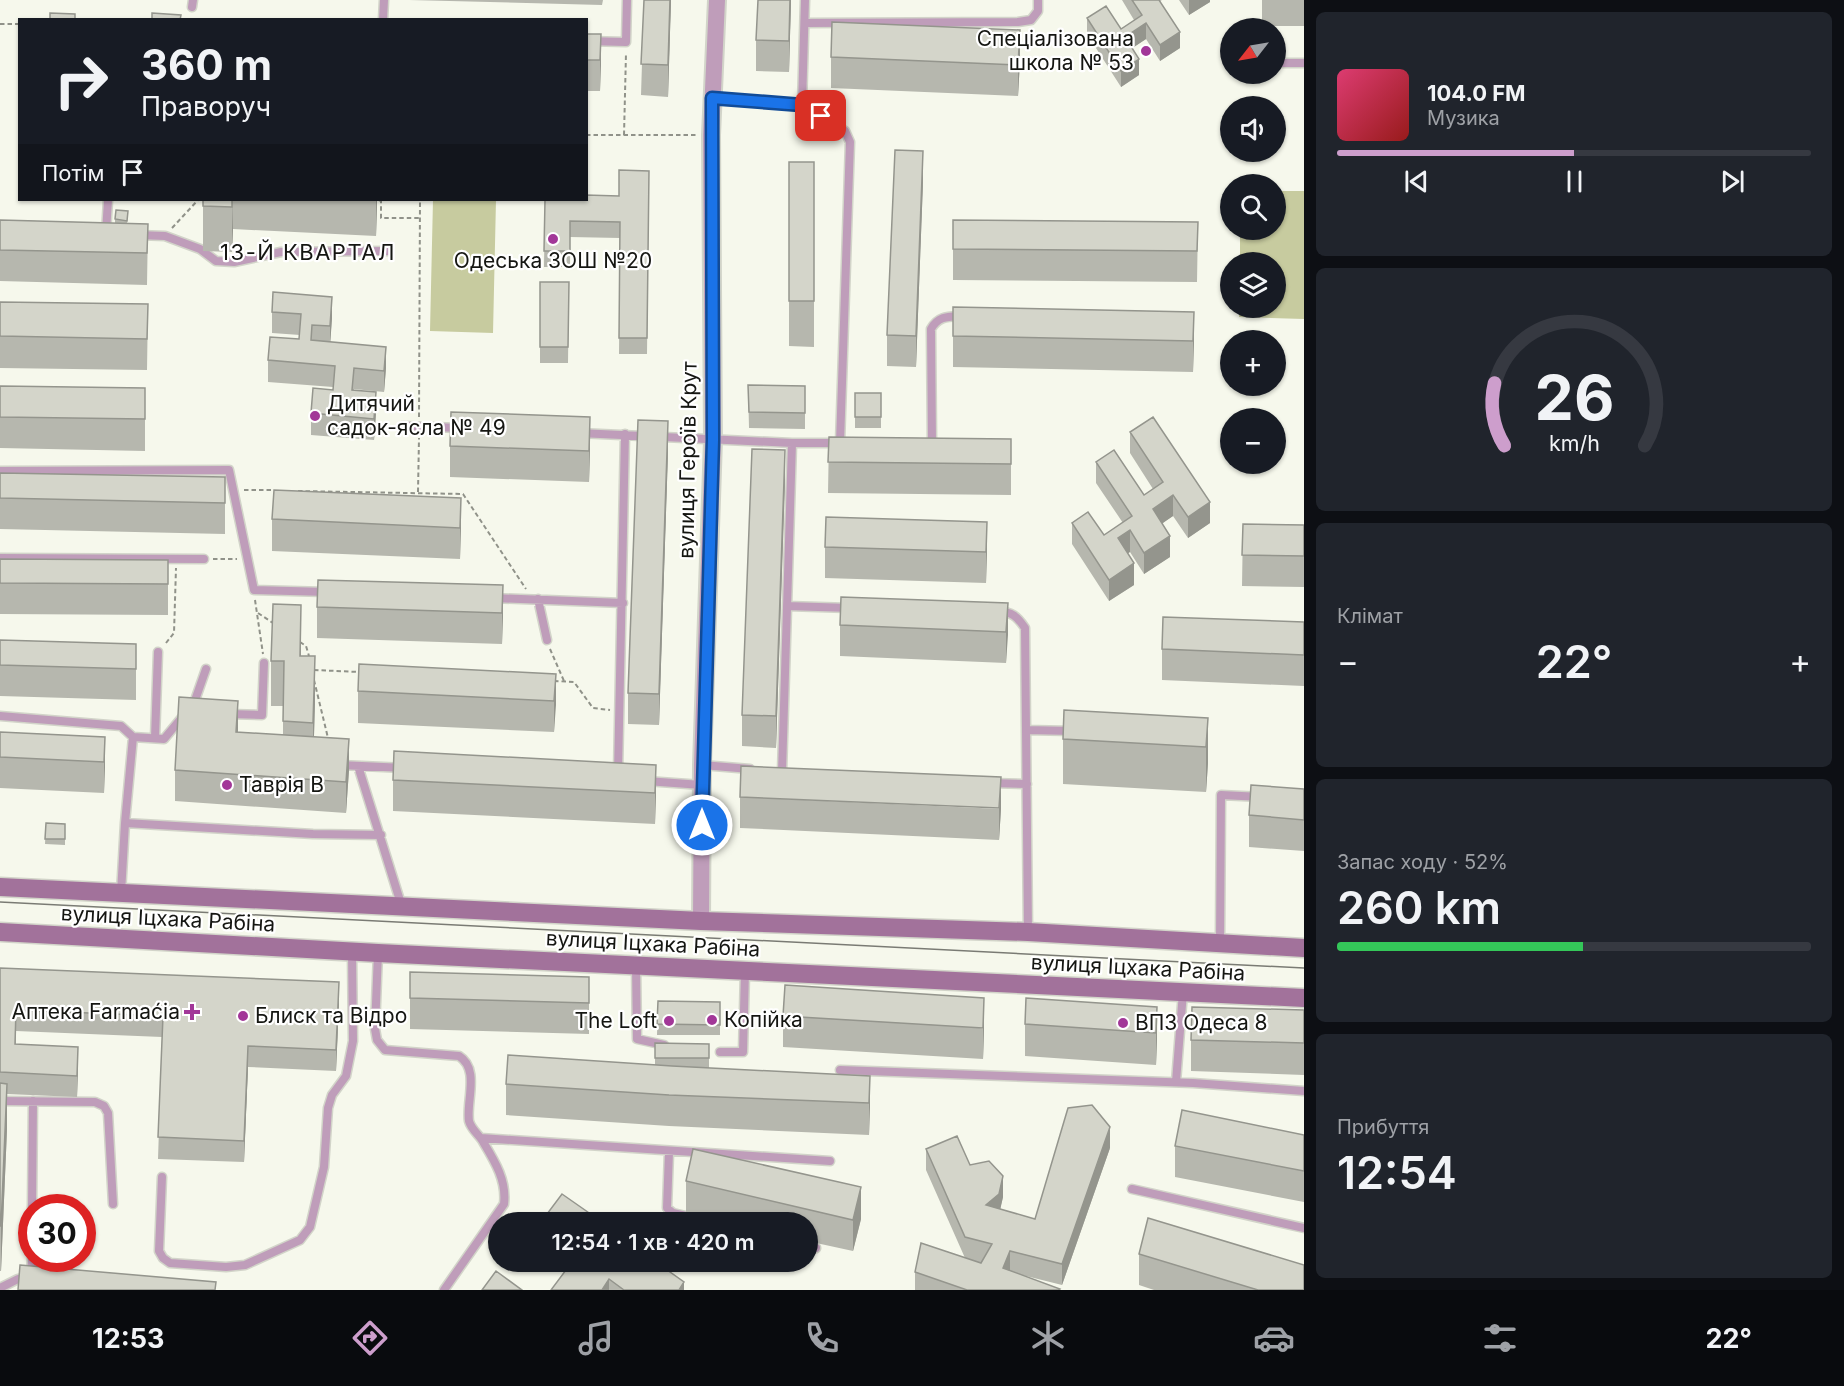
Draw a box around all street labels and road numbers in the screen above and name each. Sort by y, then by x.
street label: вулиця Героїв Крут [673,361,702,559]
street label: вулиця Іцхака Рабіна [60,900,276,937]
street label: вулиця Іцхака Рабіна [545,925,761,962]
street label: вулиця Іцхака Рабіна [1030,949,1246,986]

